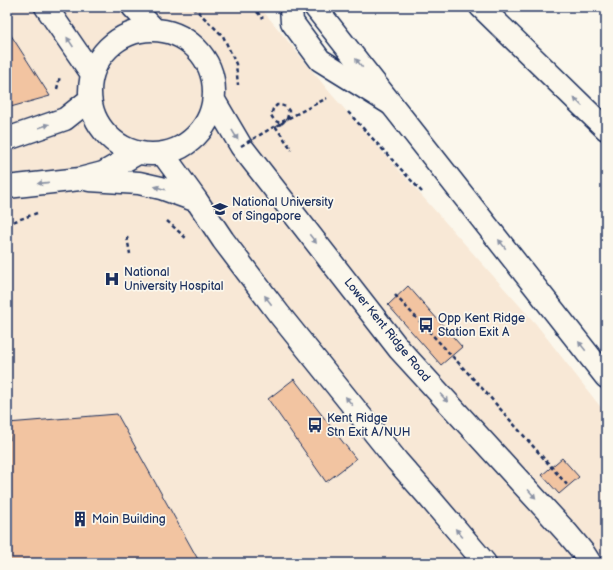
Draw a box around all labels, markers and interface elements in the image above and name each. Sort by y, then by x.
one-way arrow [66,37,74,47]
one-way arrow [355,57,364,68]
one-way arrow [573,97,583,107]
one-way arrow [38,123,50,129]
one-way arrow [231,129,238,141]
one-way arrow [37,180,49,186]
one-way arrow [154,185,167,191]
place label: National University of Singapore [232,195,334,224]
school or university icon: National University of Singapore [211,200,229,218]
one-way arrow [309,233,318,244]
one-way arrow [497,239,506,250]
place label: National University Hospital [124,265,223,294]
hospital icon: National University Hospital [103,270,121,288]
street label: Lower Kent Ridge Road [341,275,433,385]
one-way arrow [264,294,272,305]
place label: Opp Kent Ridge Station Exit A [438,311,525,340]
bus stop icon: Opp Kent Ridge Station Exit A [417,316,435,334]
one-way arrow [578,341,586,352]
one-way arrow [440,393,449,403]
one-way arrow [345,396,353,407]
place label: Kent Ridge Stn Exit A/NUH [327,411,411,440]
bus stop icon: Kent Ridge Stn Exit A/NUH [306,416,324,434]
one-way arrow [527,489,537,499]
building icon: Main Building [71,510,89,528]
place label: Main Building [92,512,166,527]
one-way arrow [455,528,464,539]

